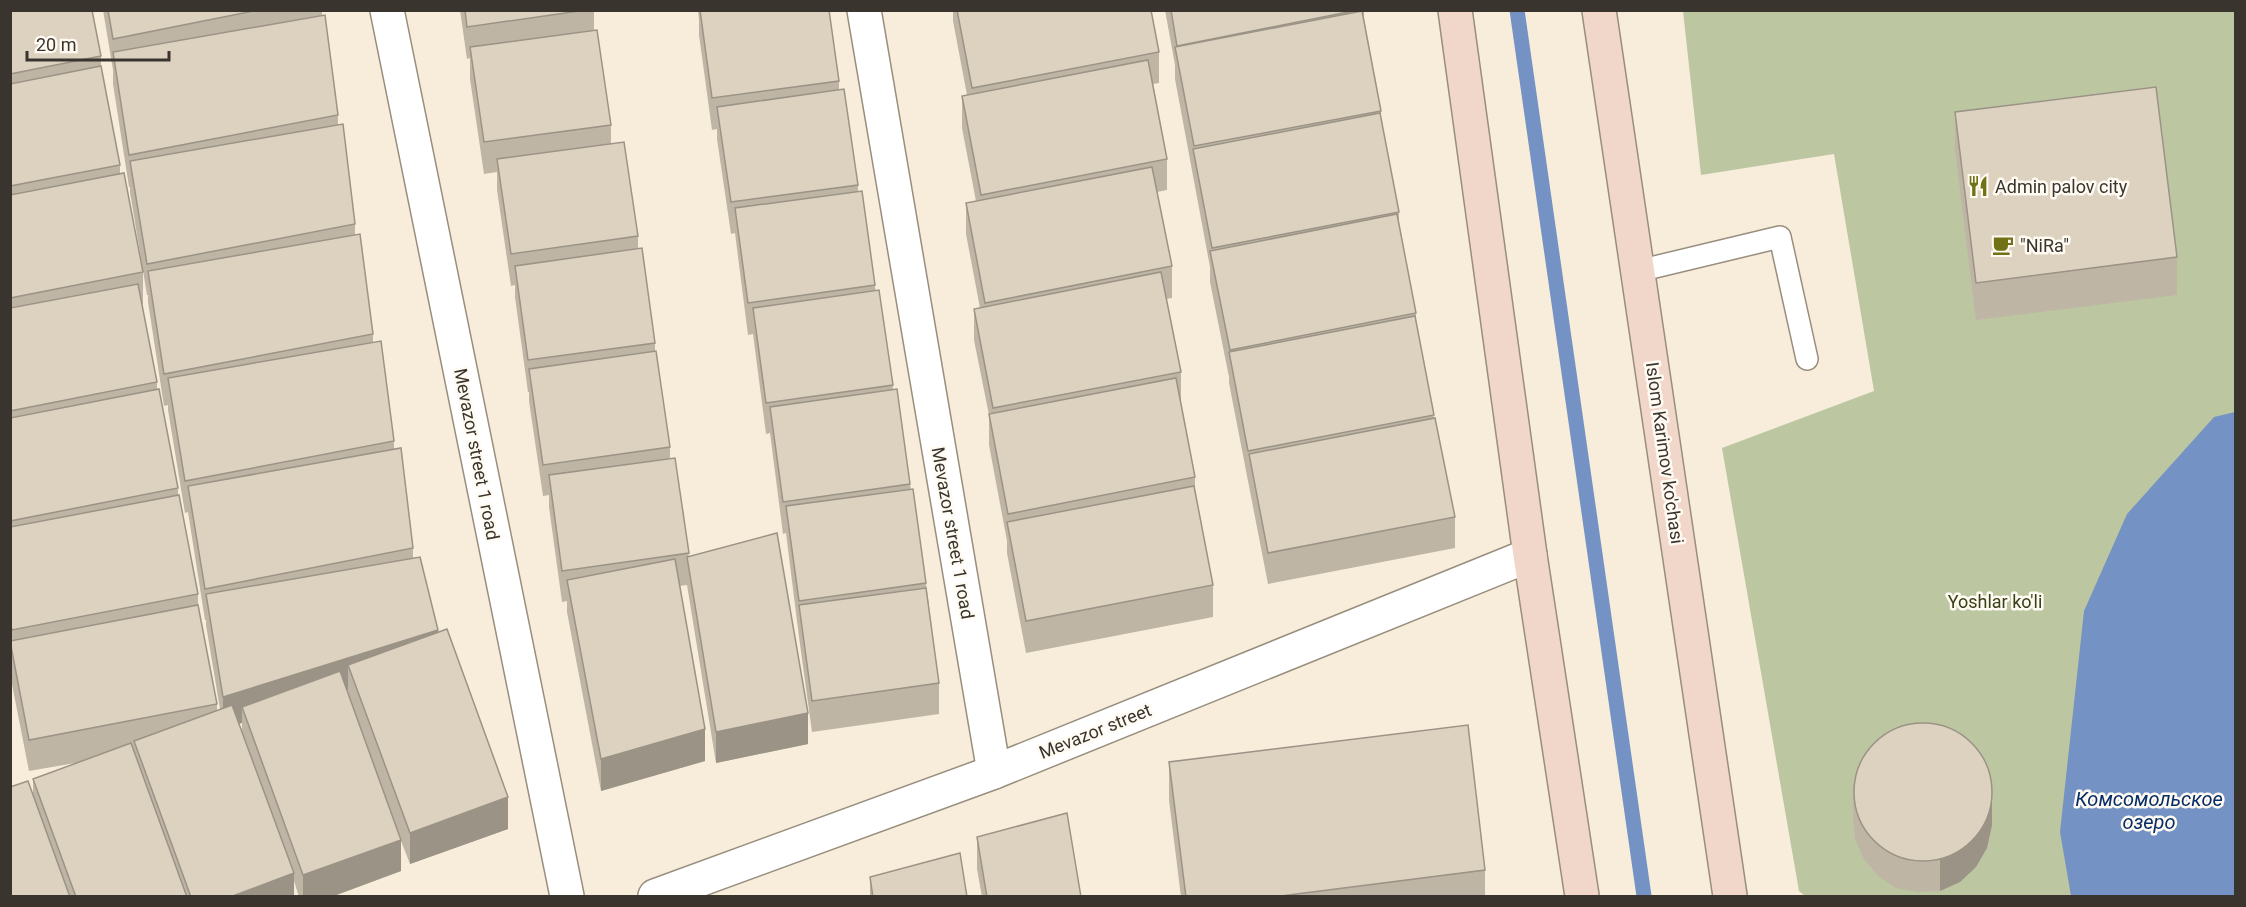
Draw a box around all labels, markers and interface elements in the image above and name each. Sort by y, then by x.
scale bar [27,24,170,62]
text: 20 m [36,34,76,55]
restaurant icon: Admin palov city [1966,174,1990,198]
place label: Admin palov city [1995,176,2128,197]
cafe icon: "NiRa" [1991,233,2015,257]
place label: "NiRa" [2020,235,2069,256]
street label: Islom Karimov ko'chasi [1642,361,1688,545]
street label: Mevazor street 1 road [450,366,504,542]
street label: Mevazor street 1 road [928,445,978,621]
park label: Yoshlar ko'li [1948,591,2042,612]
street label: Mevazor street [1036,699,1154,763]
water label: Комсомольское озеро [2075,787,2223,834]

